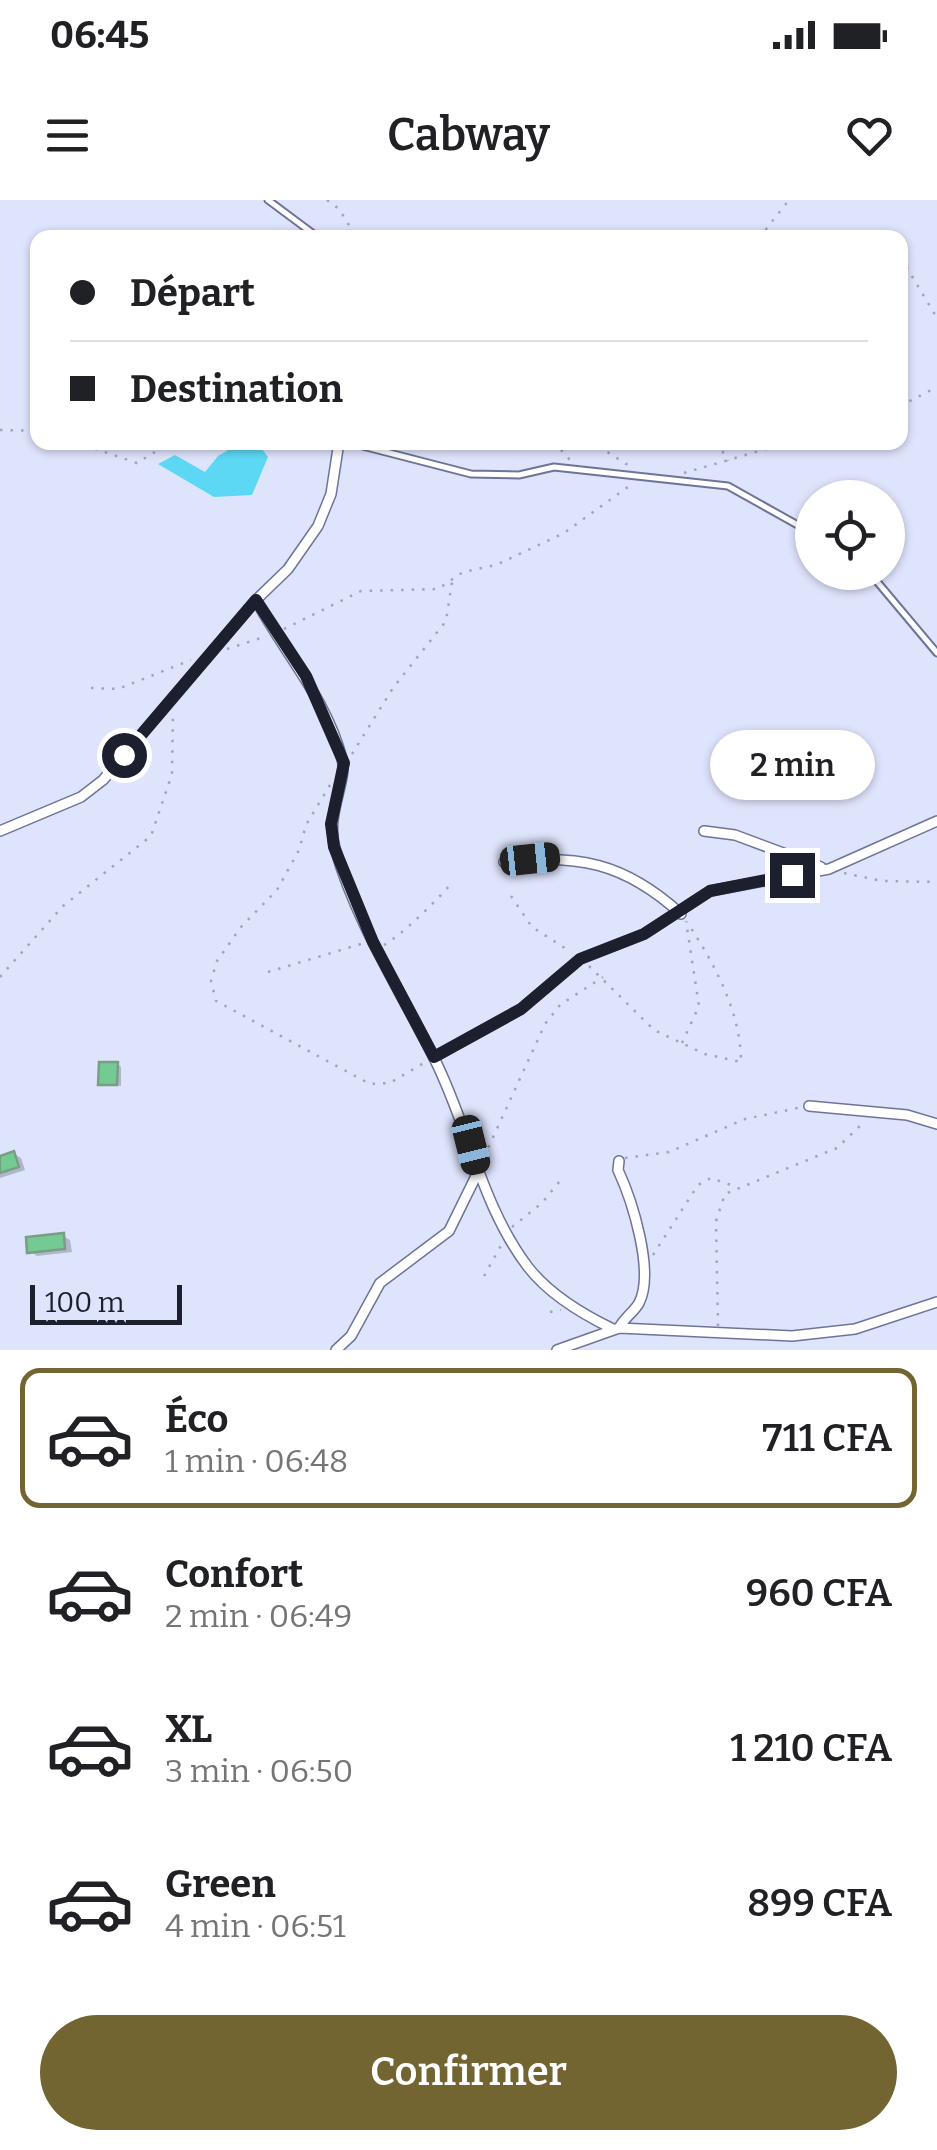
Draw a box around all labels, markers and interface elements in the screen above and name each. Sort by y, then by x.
text: 06:45 [50,12,149,58]
icon: menu [40,108,95,163]
text: Cabway [387,108,550,162]
icon: heart [842,108,897,163]
text: Départ [130,270,255,316]
text: Destination [130,366,343,412]
map controls [795,480,905,590]
button: locate [795,480,905,590]
callout: 2 min [710,730,874,800]
route start [102,733,147,778]
text: 2 min [750,746,835,784]
car [499,841,561,877]
route end [770,853,815,898]
car [449,1112,493,1178]
scale bar [30,1280,182,1324]
text: 100 m [45,1286,125,1319]
icon: car [45,1393,135,1483]
text: Éco [165,1396,228,1442]
text: 711 CFA [762,1415,892,1461]
text: 1 min · 06:48 [165,1442,348,1480]
icon: car [45,1548,135,1638]
text: Confort [165,1551,303,1597]
text: 960 CFA [746,1570,892,1616]
text: 2 min · 06:49 [165,1597,352,1635]
icon: car [45,1703,135,1793]
text: XL [165,1706,212,1752]
text: 1 210 CFA [730,1725,892,1771]
text: 3 min · 06:50 [165,1752,353,1790]
icon: car [45,1858,135,1948]
text: Green [165,1861,276,1907]
text: 899 CFA [747,1880,892,1926]
text: 4 min · 06:51 [165,1907,346,1945]
button: Confirmer [40,2015,897,2130]

